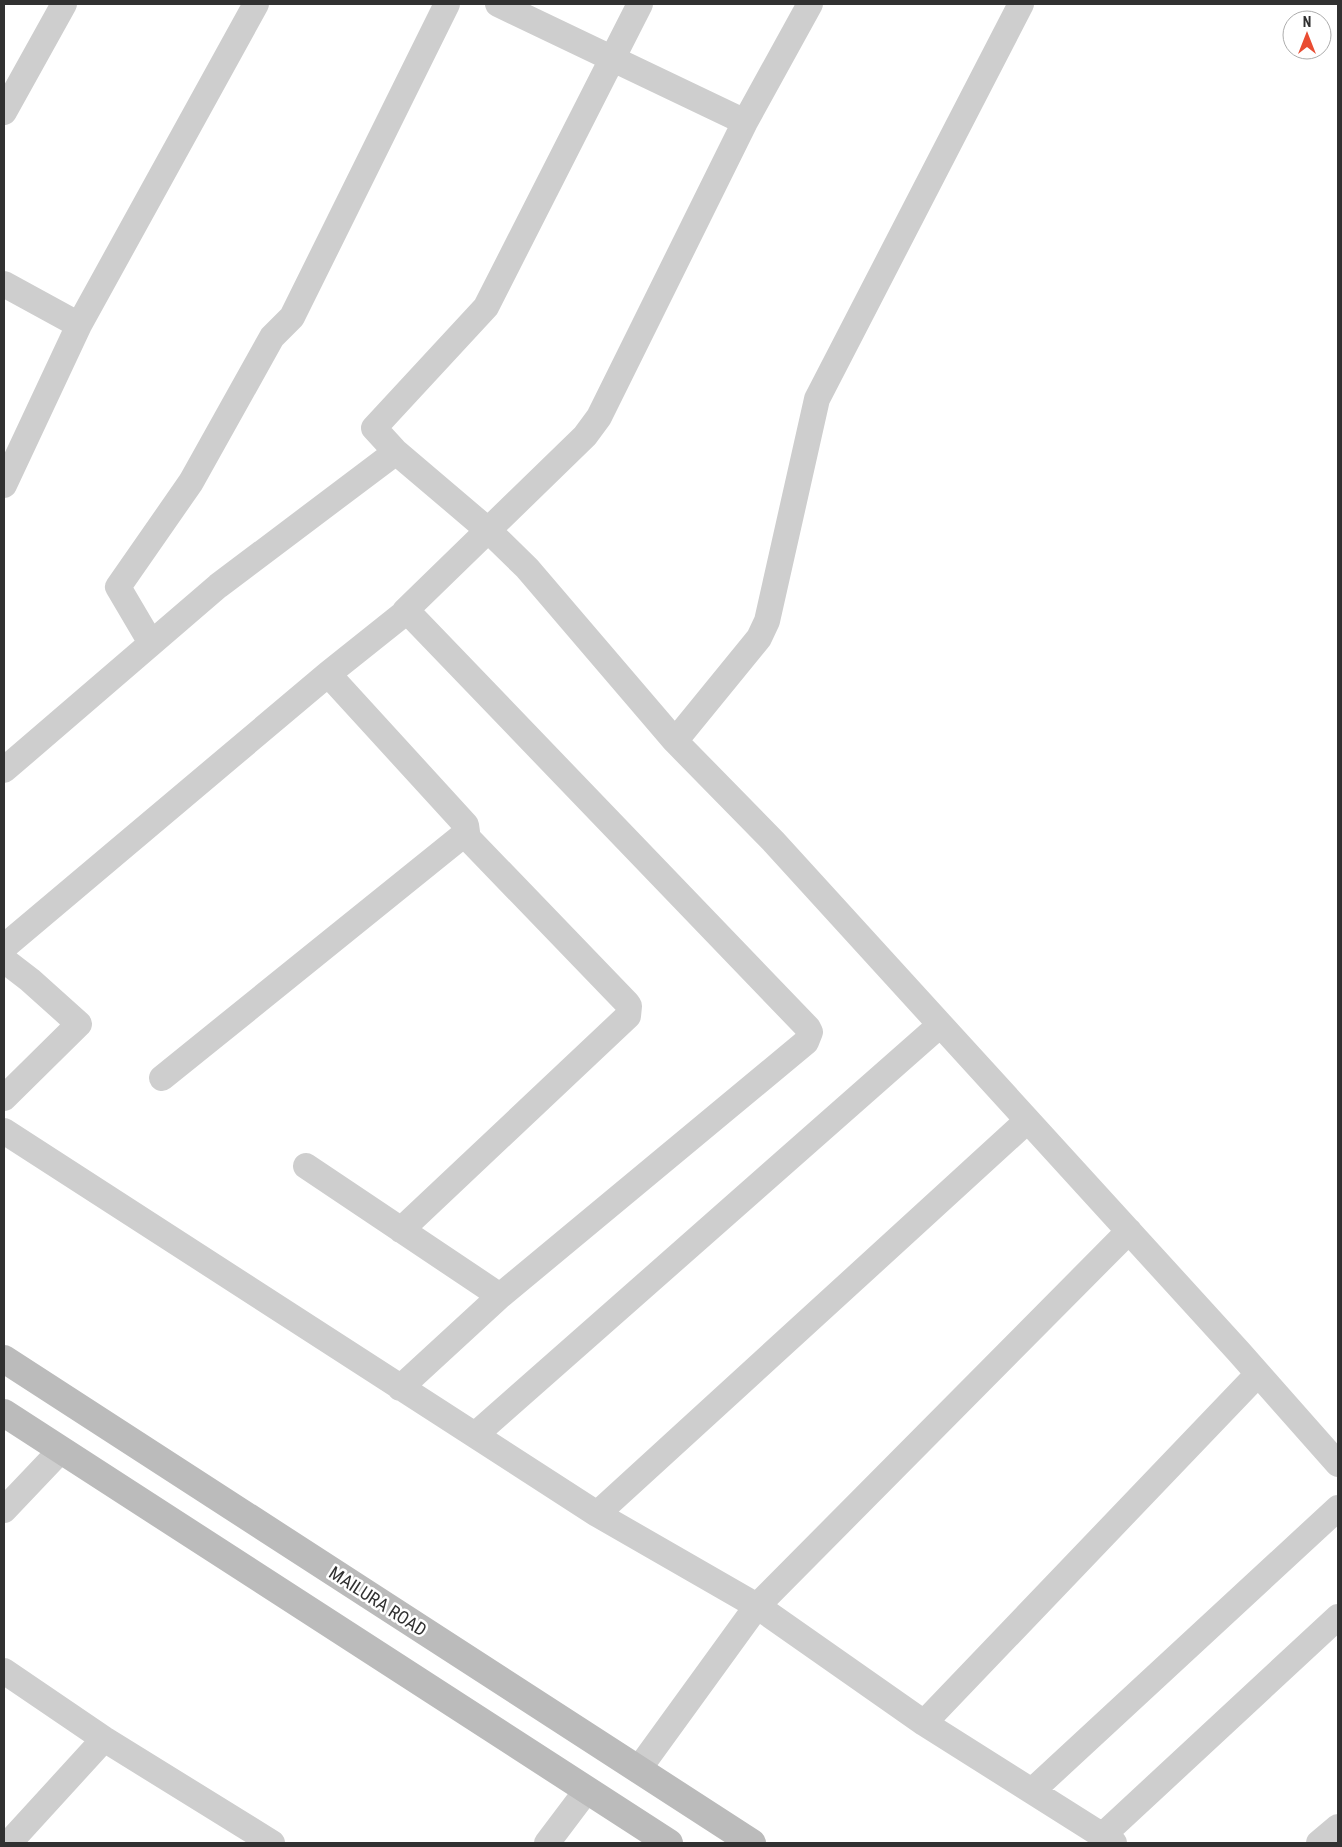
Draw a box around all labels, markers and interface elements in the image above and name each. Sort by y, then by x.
north arrow [1282,10,1332,60]
text: N [1303,14,1311,30]
street label: MAILURA ROAD [325,1562,431,1640]

